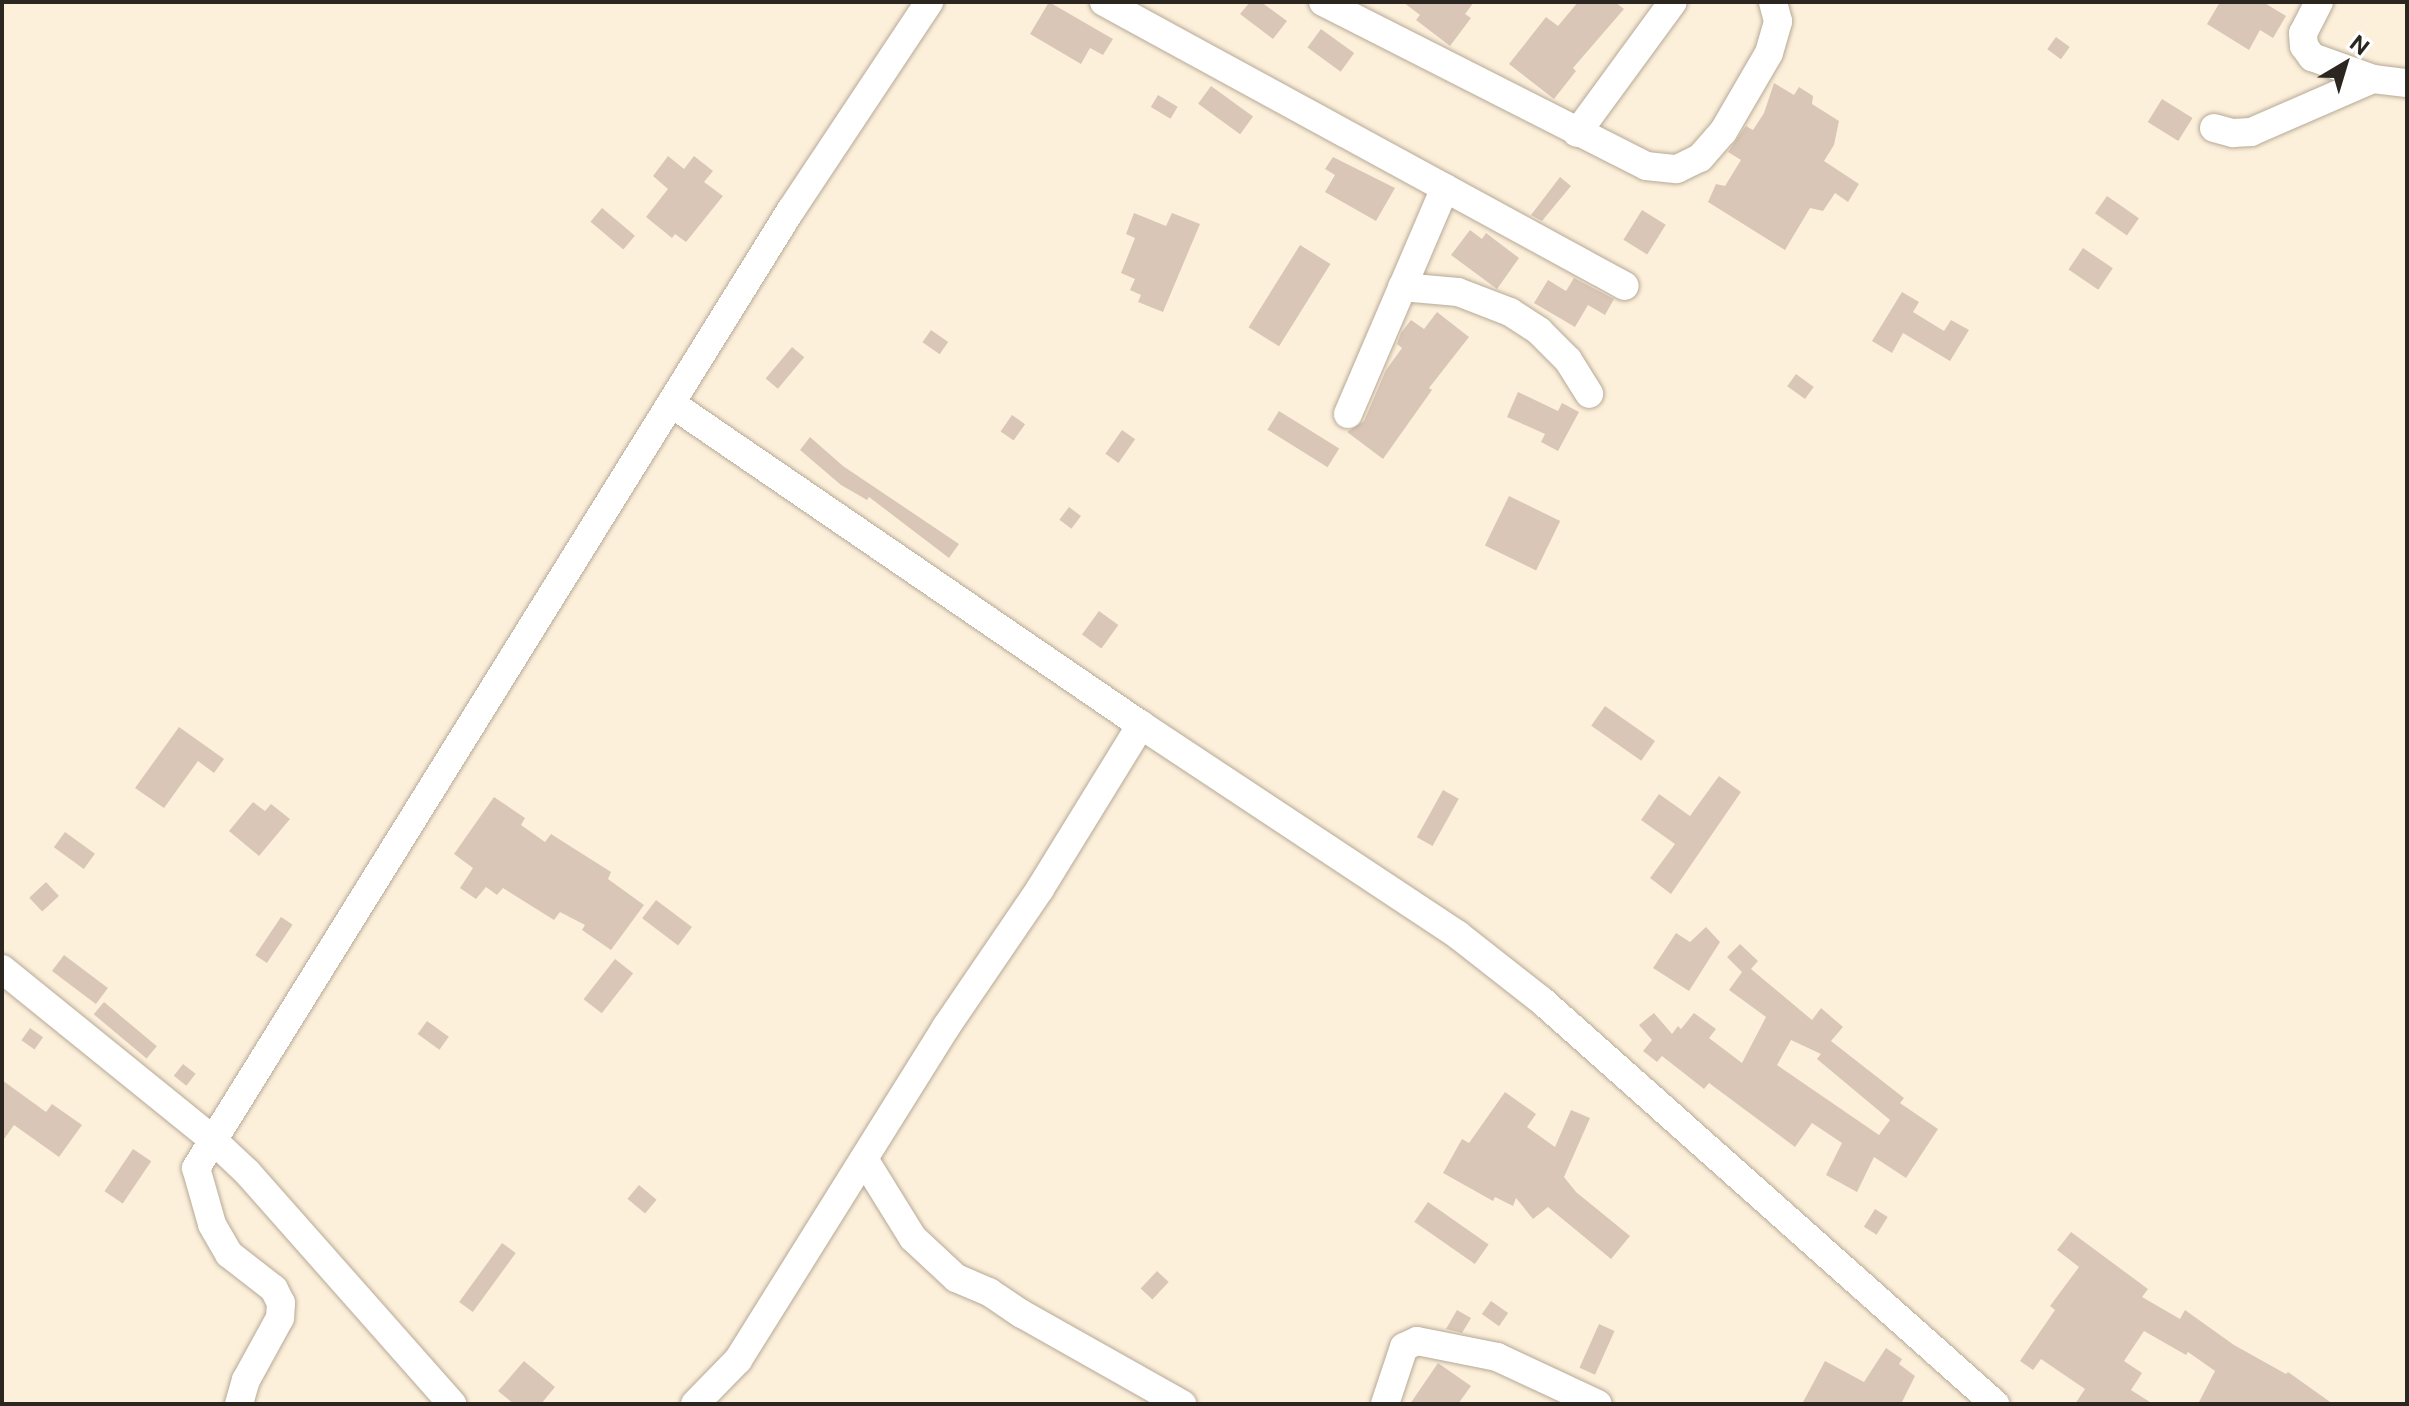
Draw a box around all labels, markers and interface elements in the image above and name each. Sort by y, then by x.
north arrow [2305,24,2385,104]
text: N [2345,30,2375,61]

